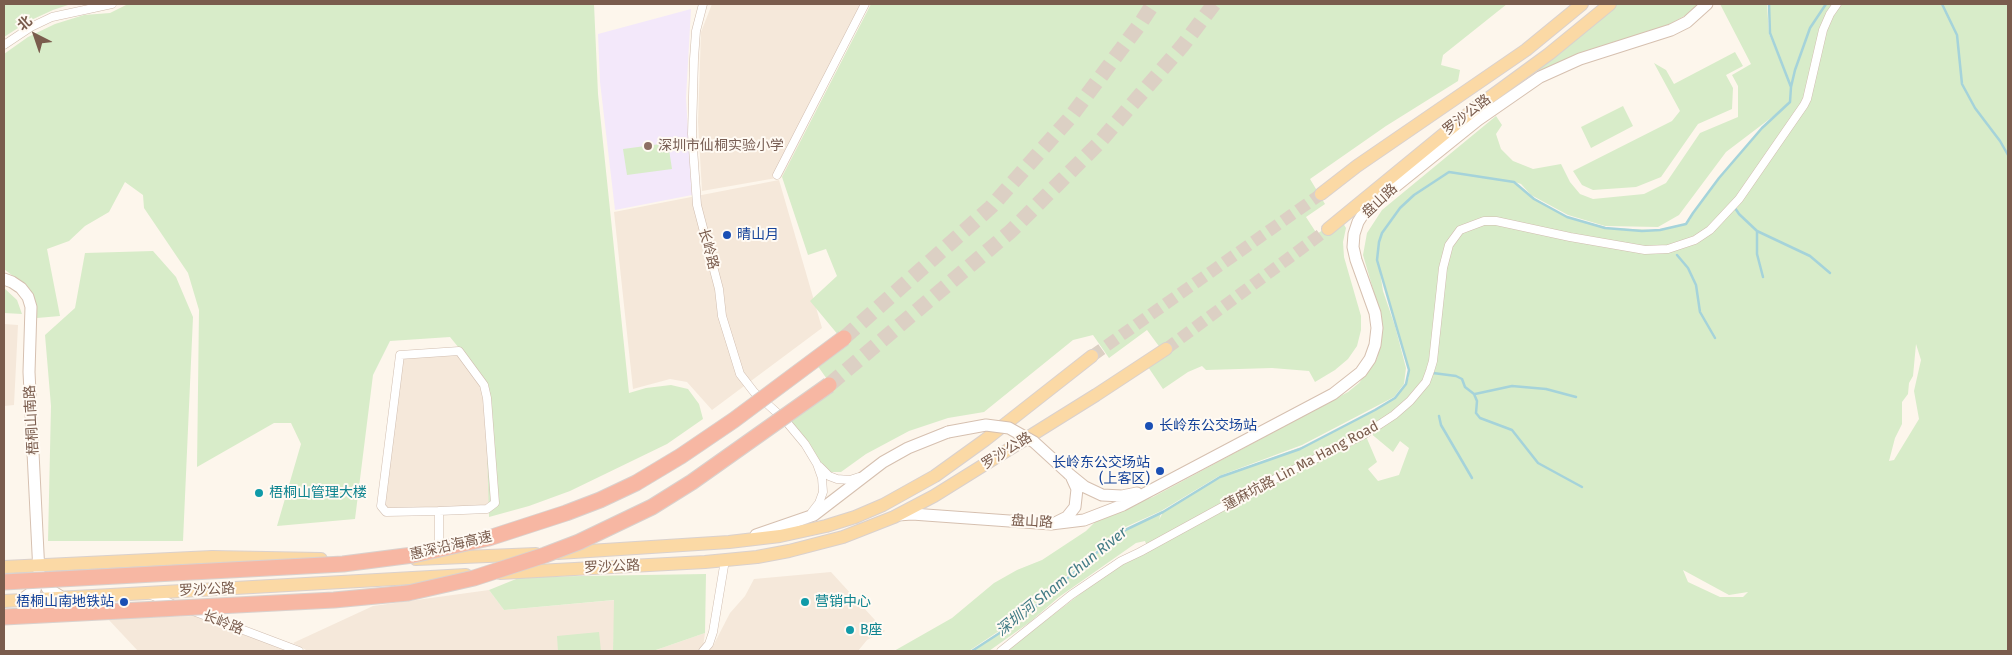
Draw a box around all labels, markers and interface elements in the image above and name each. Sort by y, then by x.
north arrow [10,10,60,60]
text: 北 [14,12,36,34]
street label: 罗沙公路 [1440,91,1494,139]
place label: 深圳市仙桐实验小学 [658,138,784,154]
marker: 深圳市仙桐实验小学 [642,140,654,152]
street label: 盘山路 [1359,181,1401,221]
street label: 长岭路 [694,227,722,271]
place label: 晴山月 [737,227,779,243]
marker: 晴山月 [721,229,733,241]
street label: 梧桐山南路 [22,385,42,455]
place label: 长岭东公交场站 [1159,418,1257,434]
street label: 蓮麻坑路 Lin Ma Hang Road [1221,418,1381,514]
marker: 长岭东公交场站 [1143,420,1155,432]
street label: 罗沙公路 [979,429,1035,473]
place label: 长岭东公交场站 (上客区) [1052,455,1150,488]
marker: 长岭东公交场站 (上客区) [1154,465,1166,477]
place label: 梧桐山管理大楼 [269,485,367,501]
marker: 梧桐山管理大楼 [253,487,265,499]
street label: 盘山路 [1011,513,1053,531]
water label: 深圳河 Sham Chun River [993,524,1131,640]
street label: 惠深沿海高速 [408,528,494,564]
street label: 罗沙公路 [584,557,640,577]
street label: 罗沙公路 [179,580,235,600]
place label: 梧桐山南地铁站 [16,594,114,610]
place label: 营销中心 [815,594,871,610]
marker: 梧桐山南地铁站 [118,596,130,608]
marker: 营销中心 [799,596,811,608]
street label: 长岭路 [200,608,246,638]
place label: B座 [860,622,883,638]
marker: B座 [844,624,856,636]

